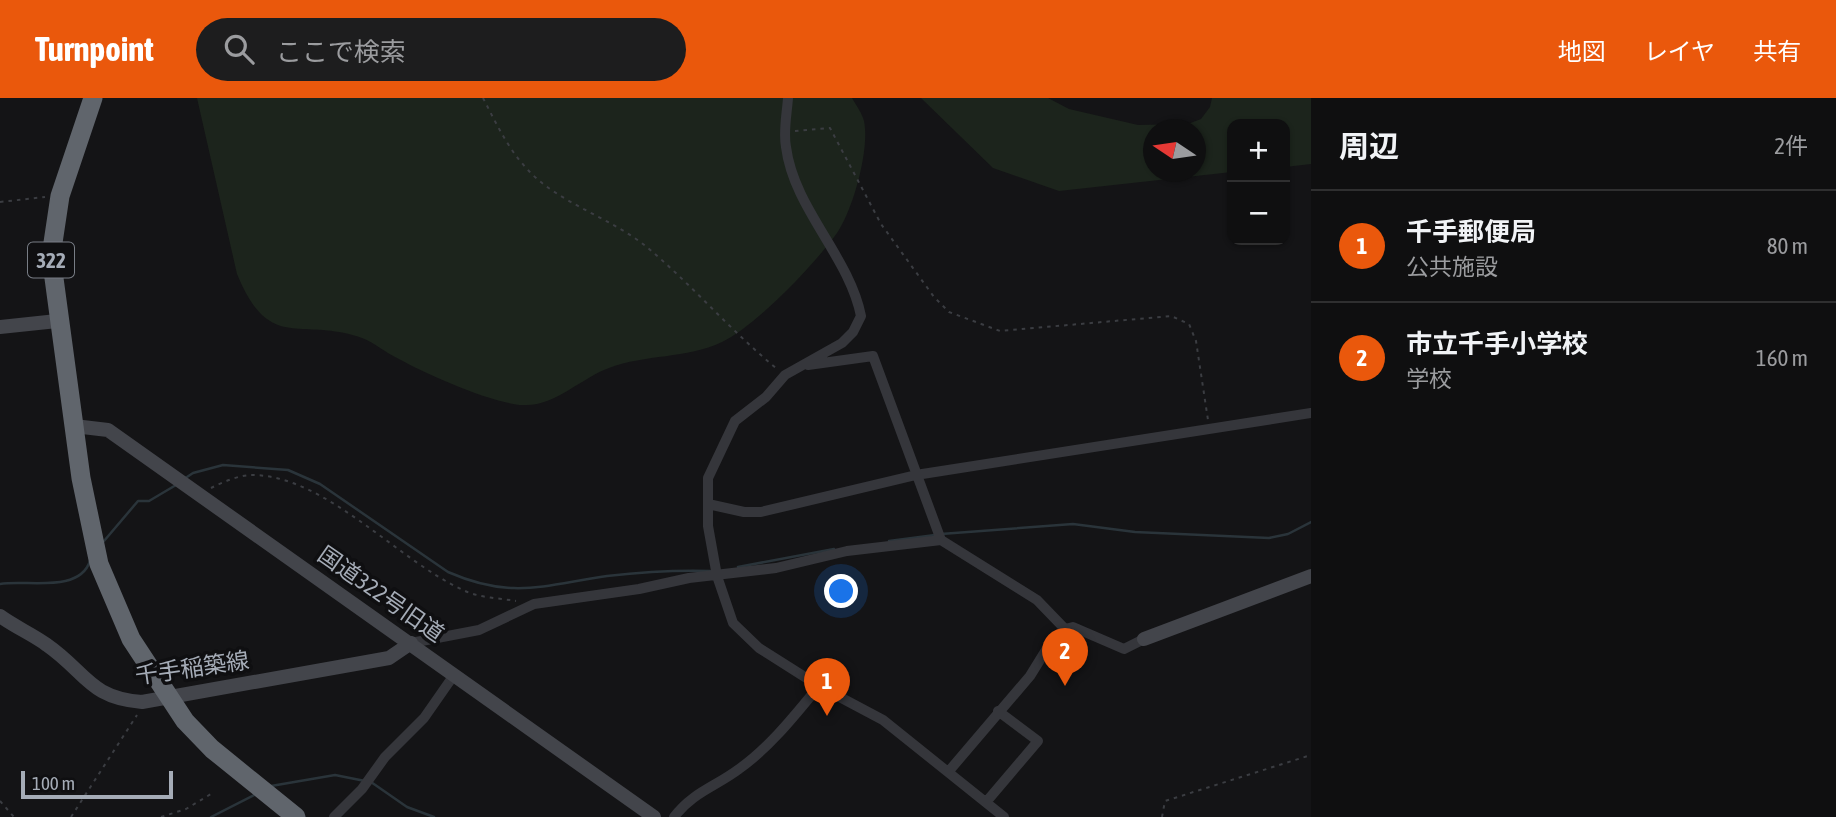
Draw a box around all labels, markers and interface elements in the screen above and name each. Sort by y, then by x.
search box [196,18,686,81]
text: Turnpoint [35,30,154,68]
icon: search [220,30,258,68]
text: ここで検索 [276,37,406,67]
text: 地図 [1558,38,1606,65]
text: レイヤ [1644,38,1715,65]
text: 共有 [1753,38,1801,65]
north arrow [1143,119,1206,182]
map controls [1227,119,1290,245]
button: + [1227,119,1290,182]
text: 周辺 [1339,129,1399,163]
text: 2件 [1774,133,1808,159]
button: − [1227,182,1290,245]
text: 千手郵便局 [1406,217,1536,247]
text: 1 [1357,233,1367,259]
text: 80 m [1767,233,1808,259]
road number: 322 [28,242,74,278]
text: 公共施設 [1406,254,1498,280]
text: 市立千手小学校 [1406,329,1588,359]
text: 2 [1357,345,1367,371]
text: 160 m [1756,345,1808,371]
text: 学校 [1406,366,1452,392]
street label: 国道322号旧道 [313,541,449,647]
your location [824,574,858,608]
pin: 2 [1042,628,1088,686]
street label: 千手稲築線 [133,647,251,689]
pin: 1 [804,658,850,716]
scale bar [21,768,173,800]
text: 100 m [32,772,75,794]

